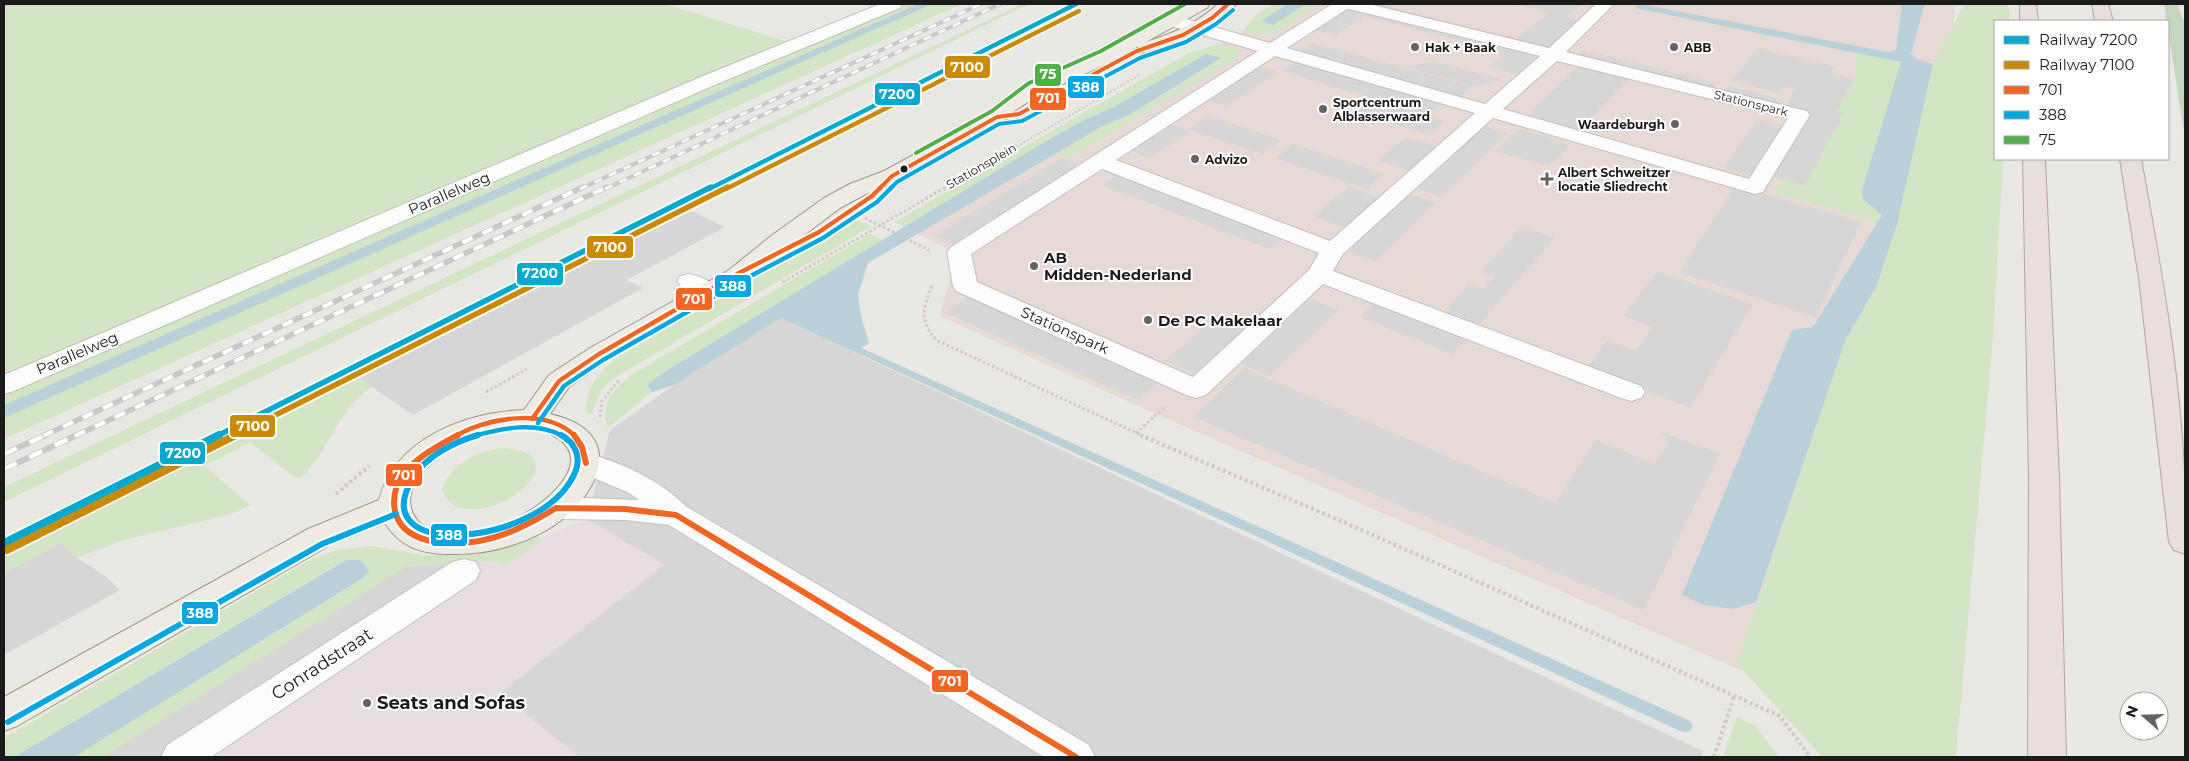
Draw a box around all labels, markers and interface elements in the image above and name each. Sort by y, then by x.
legend [1994,20,2169,160]
text: Railway 7200 [2039,30,2137,49]
place label: Hak + Baak [1425,40,1496,55]
place label: ABB [1683,40,1712,55]
marker: Hak + Baak [1409,41,1421,53]
marker: ABB [1668,41,1680,53]
line badge: 7100 [944,55,991,79]
text: Railway 7100 [2039,55,2135,74]
text: 7100 [950,58,984,76]
line badge: 75 [1034,63,1062,87]
text: 75 [1040,65,1056,83]
line badge: 388 [1067,75,1105,99]
text: 388 [1072,78,1099,96]
text: 701 [2039,80,2063,99]
line badge: 7200 [874,82,921,106]
text: 7200 [879,85,915,103]
line badge: 701 [1029,87,1067,111]
street label: Stationspark [1712,87,1790,120]
text: 701 [1036,89,1060,107]
place label: Sportcentrum Alblasserwaard [1332,95,1430,124]
marker: Sportcentrum Alblasserwaard [1317,103,1329,115]
text: 388 [2039,105,2067,124]
place label: Waardeburgh [1578,117,1665,132]
marker: Waardeburgh [1669,118,1681,130]
text: 75 [2039,130,2056,149]
street label: Stationsplein [943,140,1019,192]
place label: Advizo [1204,152,1248,167]
marker: Advizo [1189,153,1201,165]
unlabelled marker [899,164,909,174]
place label: Albert Schweitzer locatie Sliedrecht [1557,165,1670,194]
street label: Parallelweg [405,167,493,219]
marker: Albert Schweitzer locatie Sliedrecht [1540,172,1554,186]
line badge: 7100 [586,235,634,259]
text: 7100 [593,238,627,256]
place label: AB Midden-Nederland [1043,248,1192,284]
marker: AB Midden-Nederland [1028,260,1040,272]
line badge: 7200 [516,262,564,286]
text: 7200 [522,264,558,282]
line badge: 388 [714,274,752,298]
text: 388 [719,277,746,295]
line badge: 701 [675,287,713,311]
text: 701 [682,290,706,308]
street label: Stationspark [1018,302,1112,358]
place label: De PC Makelaar [1158,311,1283,330]
marker: De PC Makelaar [1142,314,1154,326]
street label: Parallelweg [33,327,121,379]
line badge: 7100 [229,414,276,438]
text: 7100 [236,417,270,435]
line badge: 7200 [159,441,206,465]
text: 7200 [165,444,201,462]
line badge: 701 [385,463,423,487]
text: 701 [392,466,416,484]
line badge: 388 [430,523,468,547]
text: 388 [435,526,462,544]
line badge: 388 [181,601,219,625]
text: 388 [186,604,213,622]
street label: Conradstraat [267,623,377,705]
line badge: 701 [931,669,969,693]
text: 701 [938,672,962,690]
north arrow [2119,691,2169,741]
place label: Seats and Sofas [377,692,525,714]
marker: Seats and Sofas [361,697,373,709]
text: N [2121,703,2142,720]

